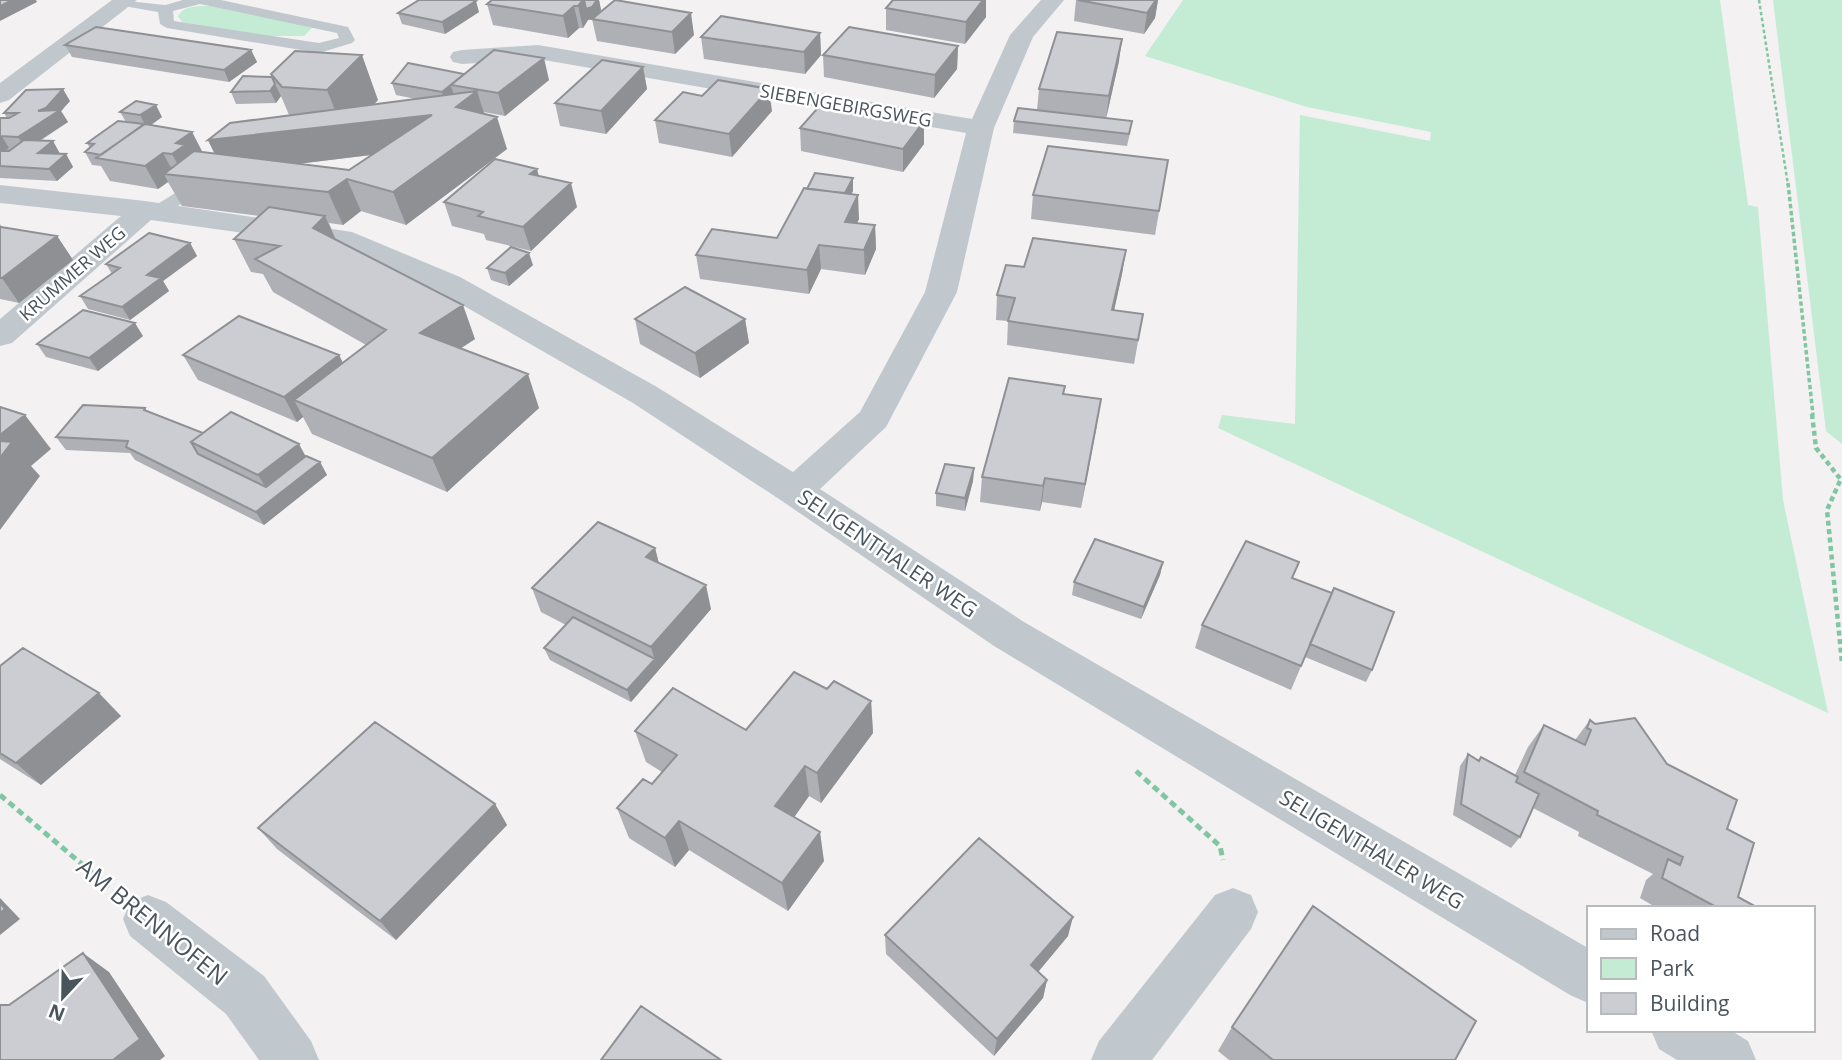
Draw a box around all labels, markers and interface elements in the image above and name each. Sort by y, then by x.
street label: SIEBENGEBIRGSWEG [758,78,934,132]
street label: KRUMMER WEG [14,220,130,326]
street label: SELIGENTHALER WEG [793,483,983,623]
street label: SELIGENTHALER WEG [1275,783,1469,915]
street label: AM BRENNOFEN [71,850,235,992]
legend [1587,906,1814,1032]
text: Road [1650,919,1700,947]
text: Park [1650,954,1694,982]
north arrow [28,962,98,1032]
text: Building [1650,989,1729,1017]
text: N [45,998,69,1028]

